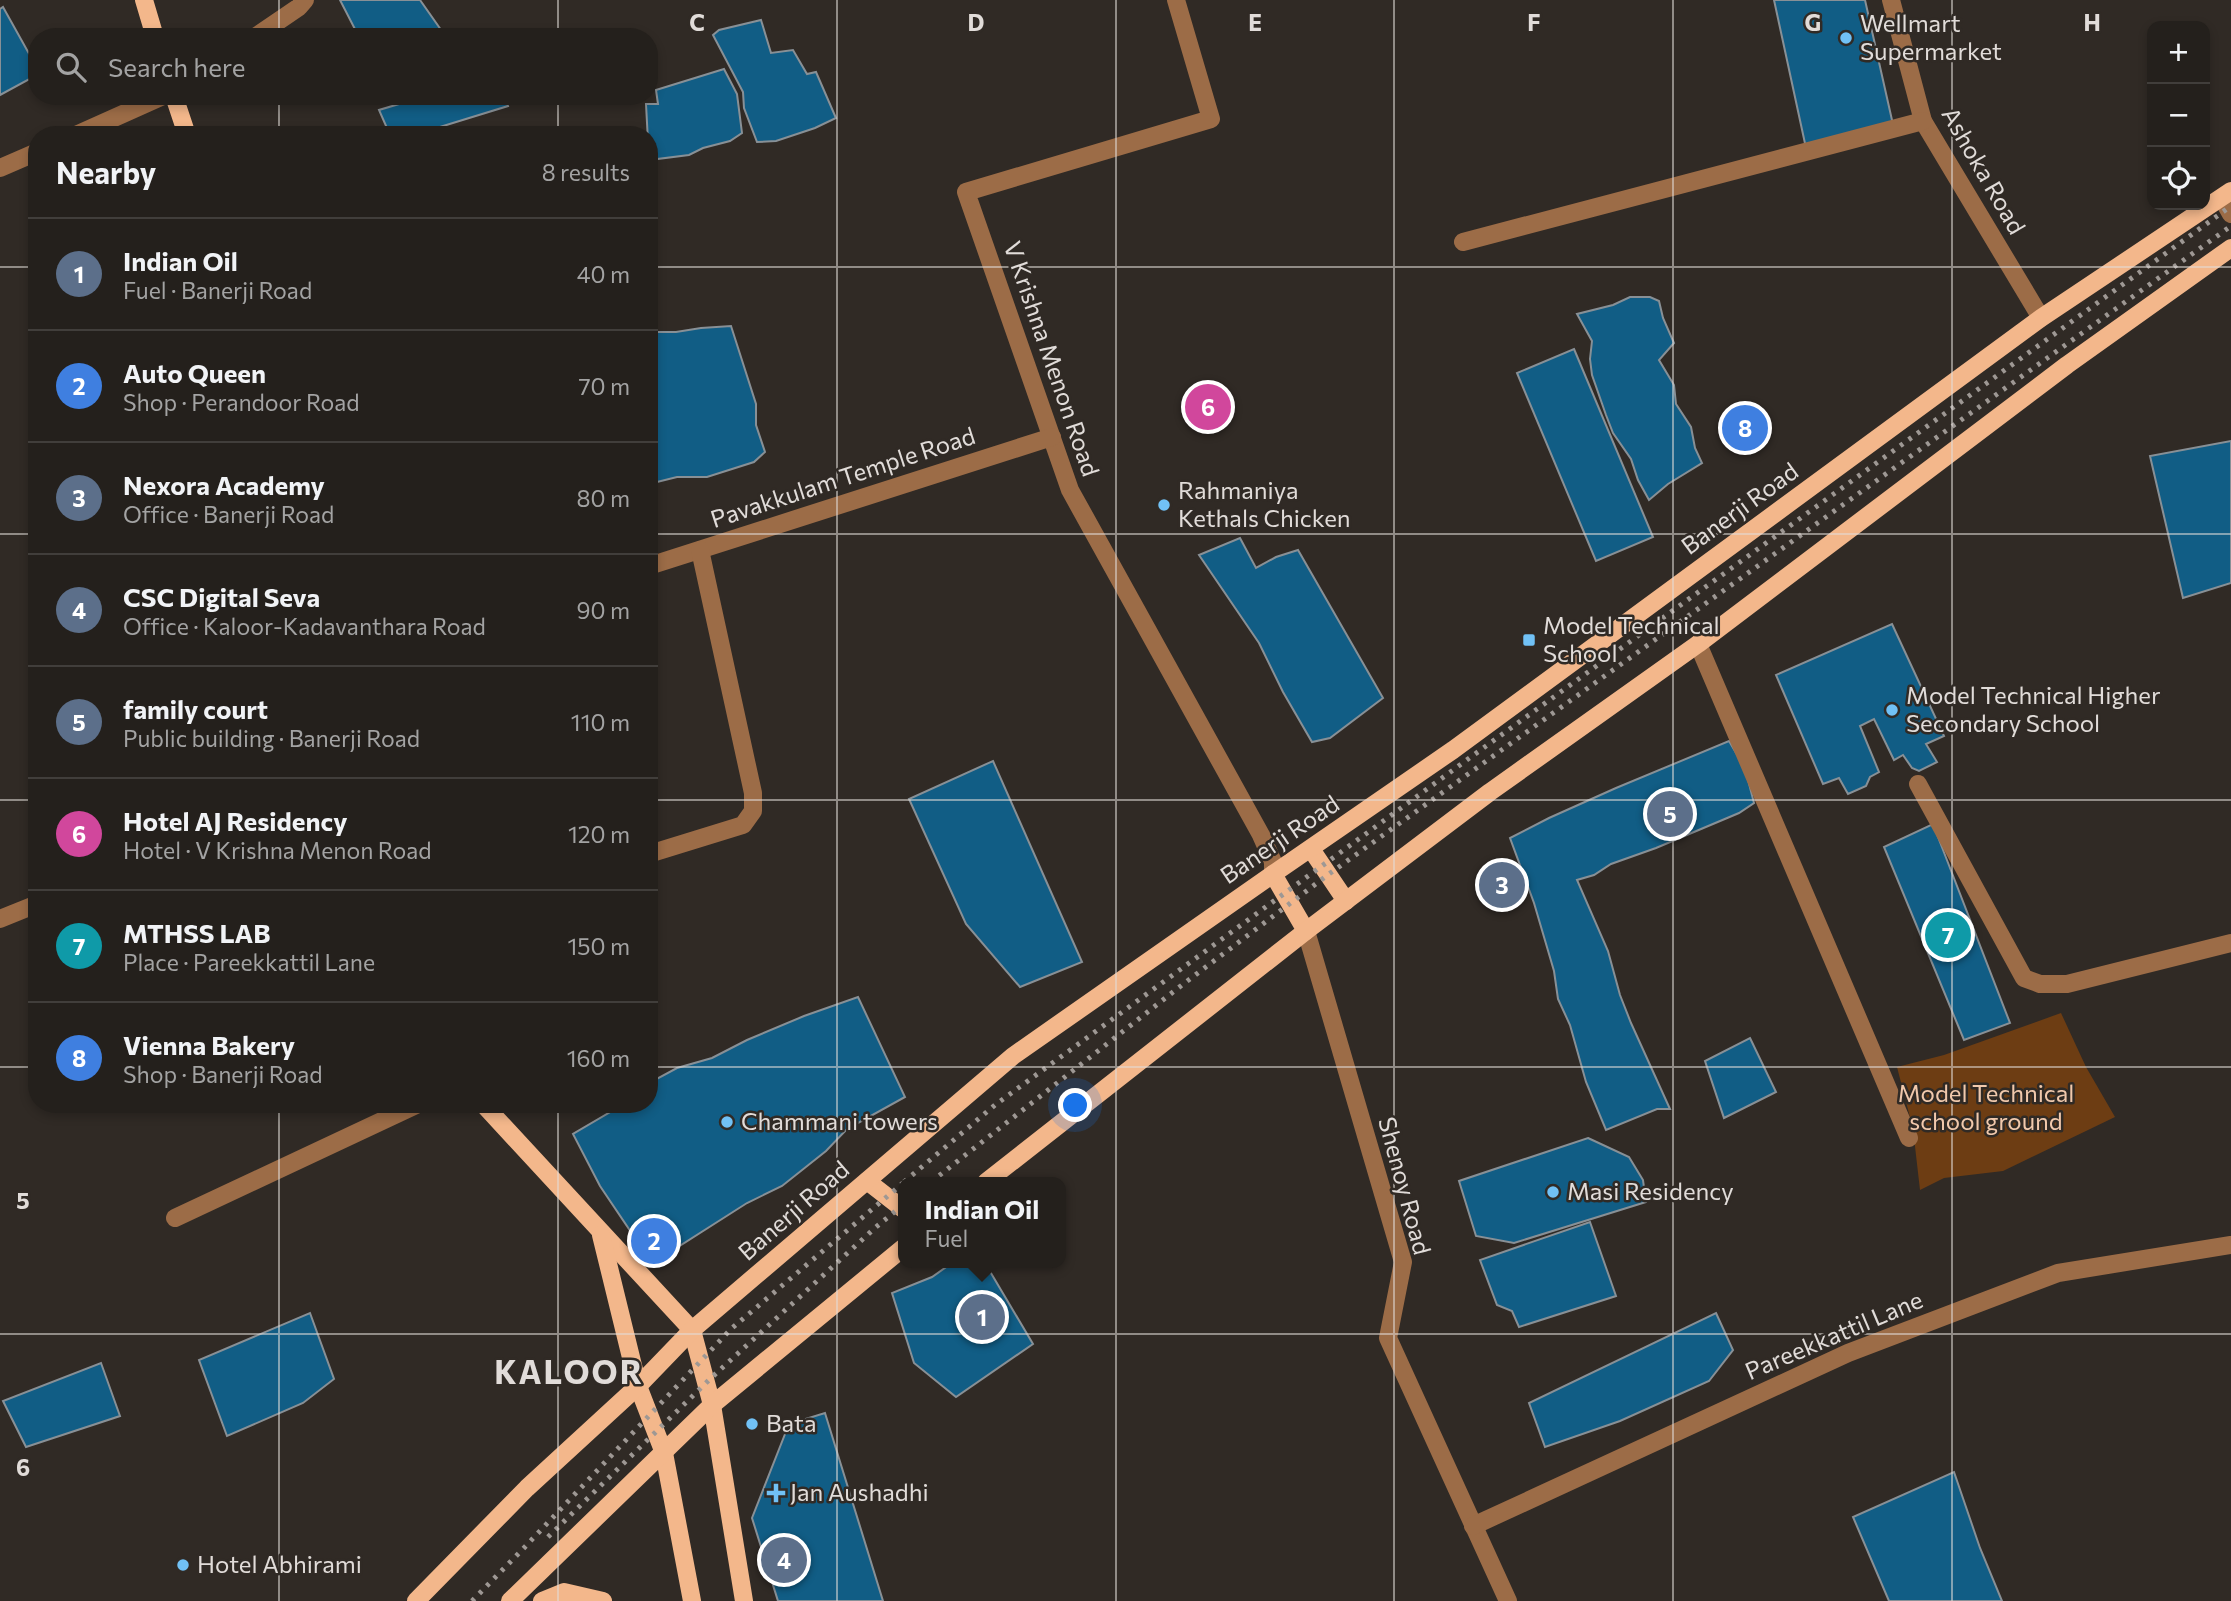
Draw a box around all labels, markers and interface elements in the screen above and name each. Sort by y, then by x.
text: C [689,8,705,36]
text: D [968,8,985,36]
text: E [1248,8,1262,36]
text: F [1527,8,1541,36]
text: G [1805,8,1821,36]
place label: Wellmart Supermarket [1860,8,2002,65]
text: H [2083,8,2101,36]
map controls [2147,21,2210,210]
button: + [2147,21,2210,84]
search box [28,28,658,105]
marker: Wellmart Supermarket [1838,30,1854,46]
icon: search [52,48,90,86]
text: Search here [108,51,246,82]
button: − [2147,84,2210,147]
street label: Ashoka Road [1936,102,2032,239]
button: locate [2147,147,2210,210]
text: Nearby [56,153,156,190]
text: 8 results [542,158,630,186]
street label: V Krishna Menon Road [999,237,1106,480]
text: Indian Oil [123,245,238,276]
text: 1 [74,260,84,288]
text: 40 m [577,260,630,288]
text: Fuel · Banerji Road [123,276,312,304]
text: Auto Queen [123,357,266,388]
text: 2 [72,372,86,400]
text: 70 m [578,372,630,400]
pin: 6 [1185,381,1231,433]
text: Shop · Perandoor Road [123,388,360,416]
pin: 8 [1722,402,1768,454]
street label: Pavakkulam Temple Road [707,420,978,533]
street label: Banerji Road [1675,456,1803,560]
text: Nexora Academy [123,469,325,500]
place label: Rahmaniya Kethals Chicken [1178,475,1351,532]
text: 3 [72,484,86,512]
text: 80 m [577,484,630,512]
marker: Rahmaniya Kethals Chicken [1156,497,1172,513]
text: Office · Banerji Road [123,500,334,528]
text: CSC Digital Seva [123,581,320,612]
text: 4 [72,596,86,624]
text: 90 m [577,596,630,624]
place label: Model Technical School [1543,610,1720,667]
text: Office · Kaloor-Kadavanthara Road [123,612,486,640]
marker: Model Technical School [1521,632,1537,648]
place label: Model Technical Higher Secondary School [1906,680,2161,737]
text: family court [123,693,268,724]
marker: Model Technical Higher Secondary School [1884,702,1900,718]
text: 5 [72,708,86,736]
text: 110 m [571,708,630,736]
text: Public building · Banerji Road [123,724,420,752]
street label: Banerji Road [1214,788,1344,889]
pin: 5 [1647,788,1693,840]
text: Hotel AJ Residency [123,805,347,836]
text: 6 [72,820,86,848]
text: 120 m [568,820,630,848]
text: Hotel · V Krishna Menon Road [123,836,432,864]
pin: 3 [1479,859,1525,911]
pin: 7 [1925,909,1971,961]
text: MTHSS LAB [123,917,270,948]
text: 7 [73,932,85,960]
text: 150 m [567,932,630,960]
text: Place · Pareekkattil Lane [123,948,375,976]
text: Vienna Bakery [123,1029,295,1060]
text: 8 [72,1044,86,1072]
text: 160 m [567,1044,630,1072]
text: Shop · Banerji Road [123,1060,323,1088]
park label: Model Technical school ground [1898,1078,2074,1135]
your location [1058,1088,1092,1122]
place label: Chammani towers [741,1106,938,1135]
marker: Chammani towers [719,1114,735,1130]
street label: Shenoy Road [1373,1114,1438,1258]
street label: Banerji Road [732,1154,854,1266]
place label: Masi Residency [1567,1176,1734,1205]
popup [898,1177,1066,1268]
marker: Masi Residency [1545,1184,1561,1200]
text: 5 [16,1186,30,1214]
text: Indian Oil [925,1193,1039,1224]
pin: 2 [631,1215,677,1267]
text: Fuel [925,1224,968,1252]
street label: Pareekkattil Lane [1740,1284,1926,1385]
pin: 1 [959,1291,1005,1343]
district label: KALOOR [494,1351,644,1391]
place label: Bata [766,1408,816,1437]
marker: Bata [744,1416,760,1432]
text: 6 [16,1453,30,1481]
place label: Jan Aushadhi [790,1477,929,1506]
marker: Jan Aushadhi [768,1485,784,1501]
pin: 4 [761,1534,807,1586]
place label: Hotel Abhirami [197,1549,362,1578]
marker: Hotel Abhirami [175,1557,191,1573]

